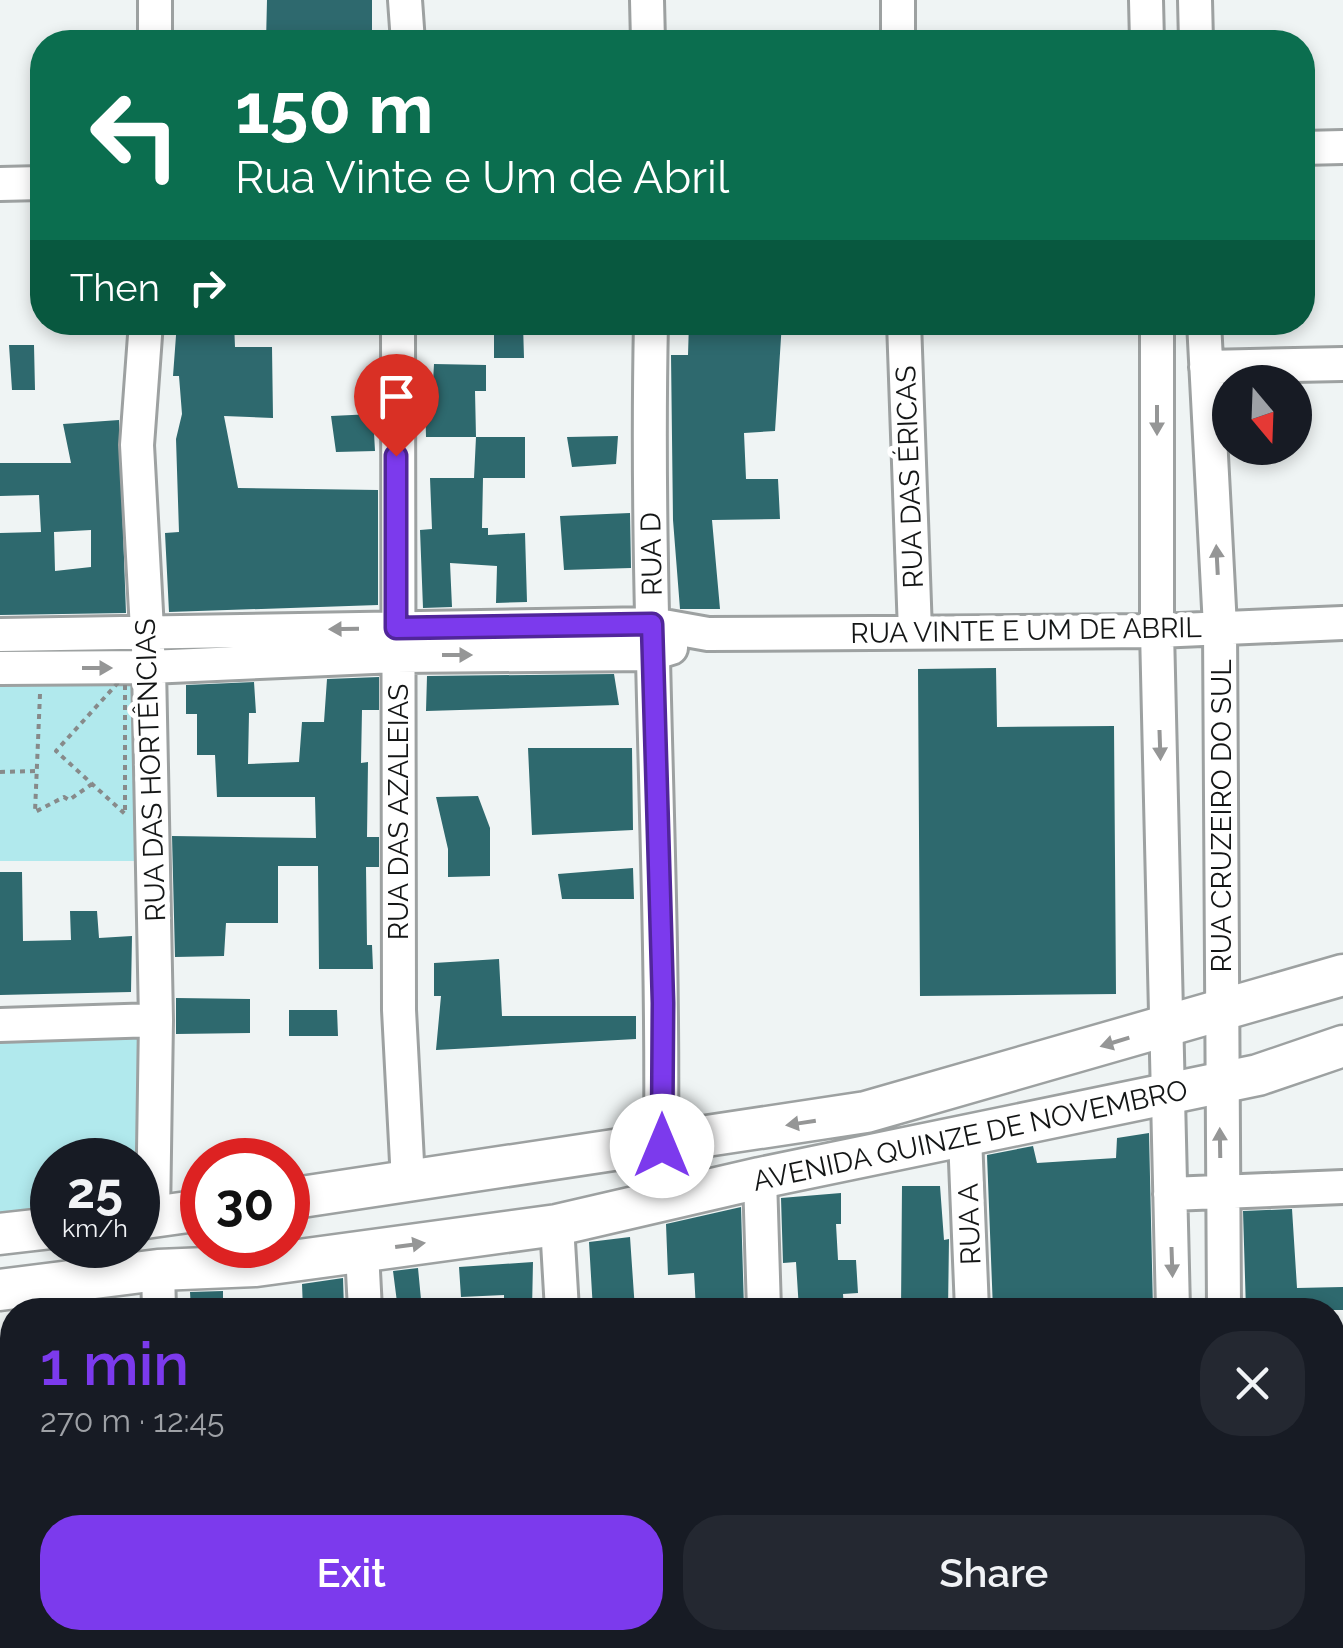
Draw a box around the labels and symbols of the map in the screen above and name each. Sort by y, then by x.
pin [354,354,439,457]
street label: RUA DAS ÉRICAS [889,365,930,589]
north arrow [1212,365,1312,465]
one-way arrow [1149,404,1165,436]
street label: RUA D [634,512,669,596]
one-way arrow [1209,544,1225,576]
street label: RUA VINTE E UM DE ABRIL [850,611,1202,650]
street label: RUA DAS HORTÊNCIAS [129,618,172,922]
one-way arrow [328,621,360,637]
one-way arrow [442,647,474,663]
street label: RUA CRUZEIRO DO SUL [1205,659,1238,973]
one-way arrow [82,660,114,676]
street label: RUA DAS AZALEIAS [382,684,415,940]
one-way arrow [1152,729,1168,761]
one-way arrow [1100,1035,1130,1050]
street label: AVENIDA QUINZE DE NOVEMBRO [750,1073,1190,1198]
position arrow [610,1094,714,1198]
one-way arrow [785,1116,816,1131]
one-way arrow [1212,1126,1228,1158]
speed limit sign: 30 [180,1138,310,1268]
street label: RUA A [952,1182,987,1265]
one-way arrow [394,1237,426,1253]
one-way arrow [1164,1246,1180,1278]

